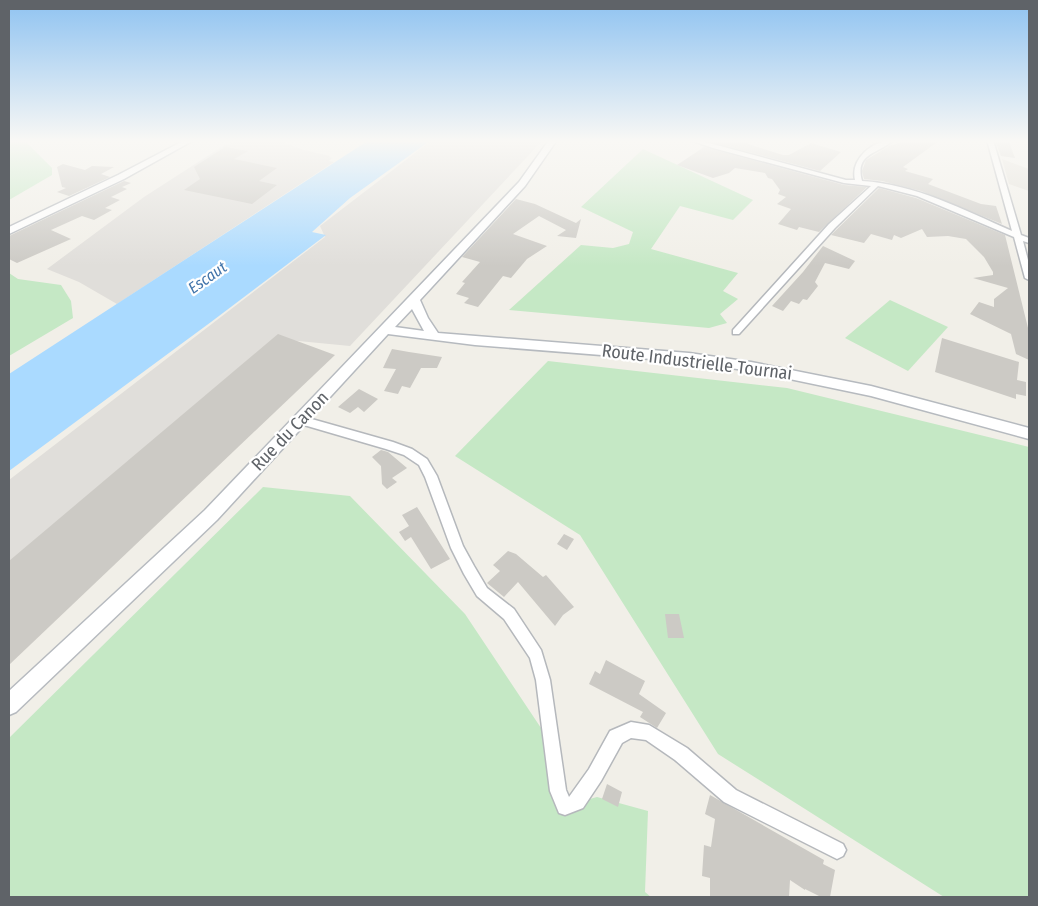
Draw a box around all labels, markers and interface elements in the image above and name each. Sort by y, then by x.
water label: Escaut [184,257,231,297]
street label: Route Industrielle Tournai [601,339,793,385]
street label: Rue du Canon [247,387,333,475]

